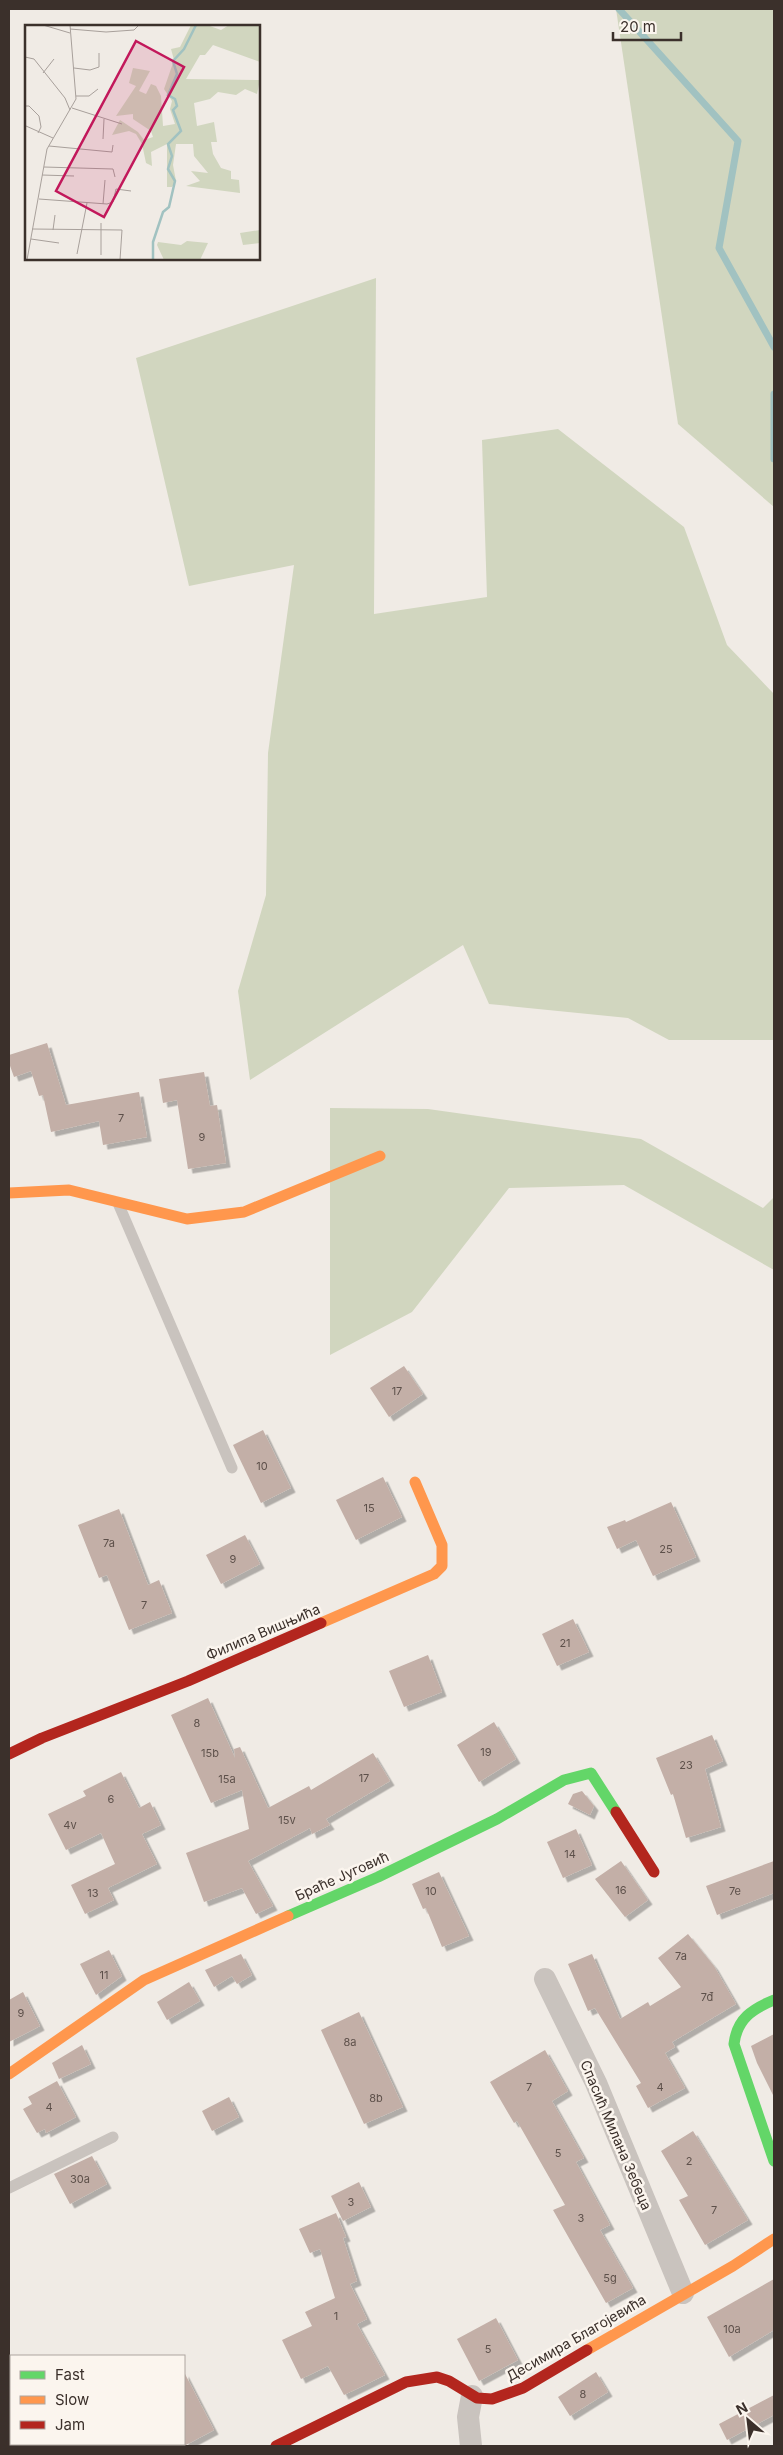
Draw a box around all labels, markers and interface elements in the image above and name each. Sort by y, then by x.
scale bar [613,10,680,42]
text: 20 m [620,17,656,36]
inset map [25,25,260,260]
house number: 7 [118,1111,124,1125]
house number: 9 [199,1130,206,1144]
house number: 17 [392,1384,402,1398]
house number: 10 [256,1459,268,1473]
house number: 15 [363,1501,375,1515]
house number: 7a [103,1536,115,1550]
house number: 25 [659,1542,673,1556]
house number: 9 [230,1552,237,1566]
house number: 7 [141,1598,147,1612]
street label: Филипа Вишњића [203,1600,322,1663]
house number: 21 [559,1636,571,1650]
house number: 8 [194,1716,201,1730]
house number: 19 [480,1745,492,1759]
house number: 15b [201,1746,219,1760]
house number: 23 [679,1758,693,1772]
house number: 17 [359,1771,369,1785]
house number: 15a [218,1772,236,1786]
house number: 6 [108,1792,115,1806]
house number: 15v [278,1813,296,1827]
house number: 4v [63,1818,77,1832]
street label: Браће Југовић [292,1847,391,1904]
house number: 14 [564,1847,576,1861]
house number: 16 [615,1883,627,1897]
house number: 10 [425,1884,437,1898]
house number: 7e [729,1884,741,1898]
house number: 13 [87,1886,99,1900]
house number: 7a [675,1949,687,1963]
house number: 11 [100,1968,108,1982]
house number: 7đ [701,1990,713,2004]
house number: 9 [18,2006,25,2020]
house number: 8a [344,2035,356,2049]
street label: Спасић Милана Зебеца [577,2057,656,2212]
house number: 7 [526,2080,532,2094]
house number: 4 [656,2080,664,2094]
house number: 8b [369,2091,383,2105]
house number: 4 [45,2100,53,2114]
house number: 5 [555,2146,562,2160]
house number: 2 [686,2154,692,2168]
house number: 30a [70,2172,90,2186]
house number: 3 [348,2195,355,2209]
house number: 7 [711,2203,717,2217]
house number: 3 [578,2211,585,2225]
house number: 5g [603,2271,617,2285]
street label: Десимира Благојевића [503,2291,649,2385]
house number: 1 [334,2309,338,2323]
house number: 10a [723,2322,741,2336]
house number: 5 [485,2342,492,2356]
legend [10,2355,185,2445]
text: Fast [55,2365,85,2384]
house number: 8 [580,2387,587,2401]
text: Slow [55,2390,89,2409]
north arrow [723,2395,773,2445]
text: N [733,2398,750,2418]
text: Jam [55,2415,85,2434]

